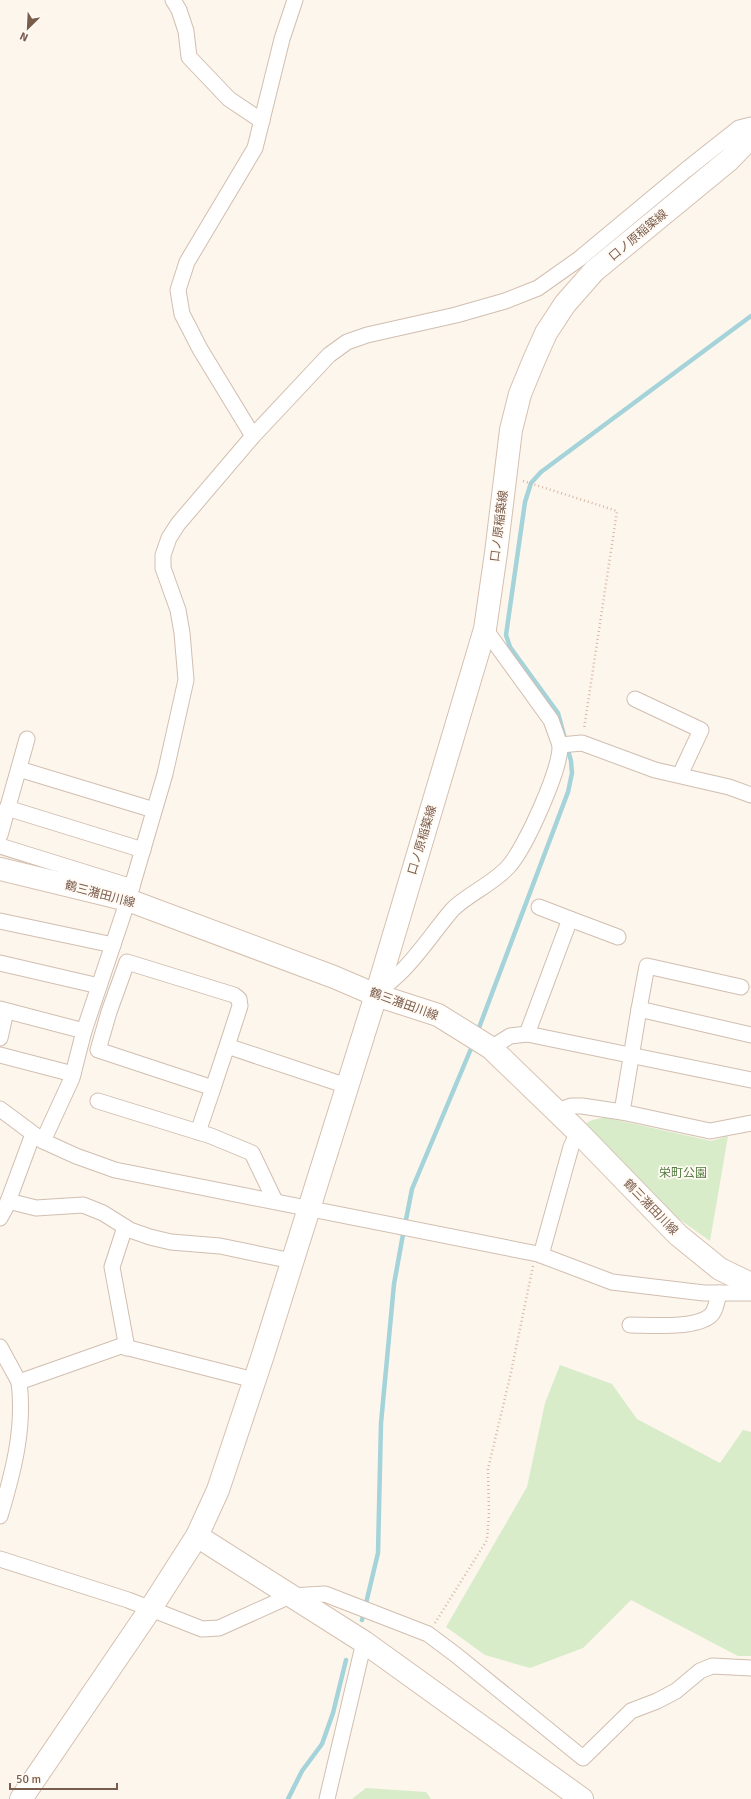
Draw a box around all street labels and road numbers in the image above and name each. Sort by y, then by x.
street label: 口ノ原稲築線 [606,206,671,264]
street label: 口ノ原稲築線 [488,489,511,563]
street label: 口ノ原稲築線 [405,804,440,877]
street label: 鶴三潴田川線 [63,878,137,911]
street label: 鶴三潴田川線 [367,985,440,1024]
street label: 鶴三潴田川線 [620,1176,681,1238]

